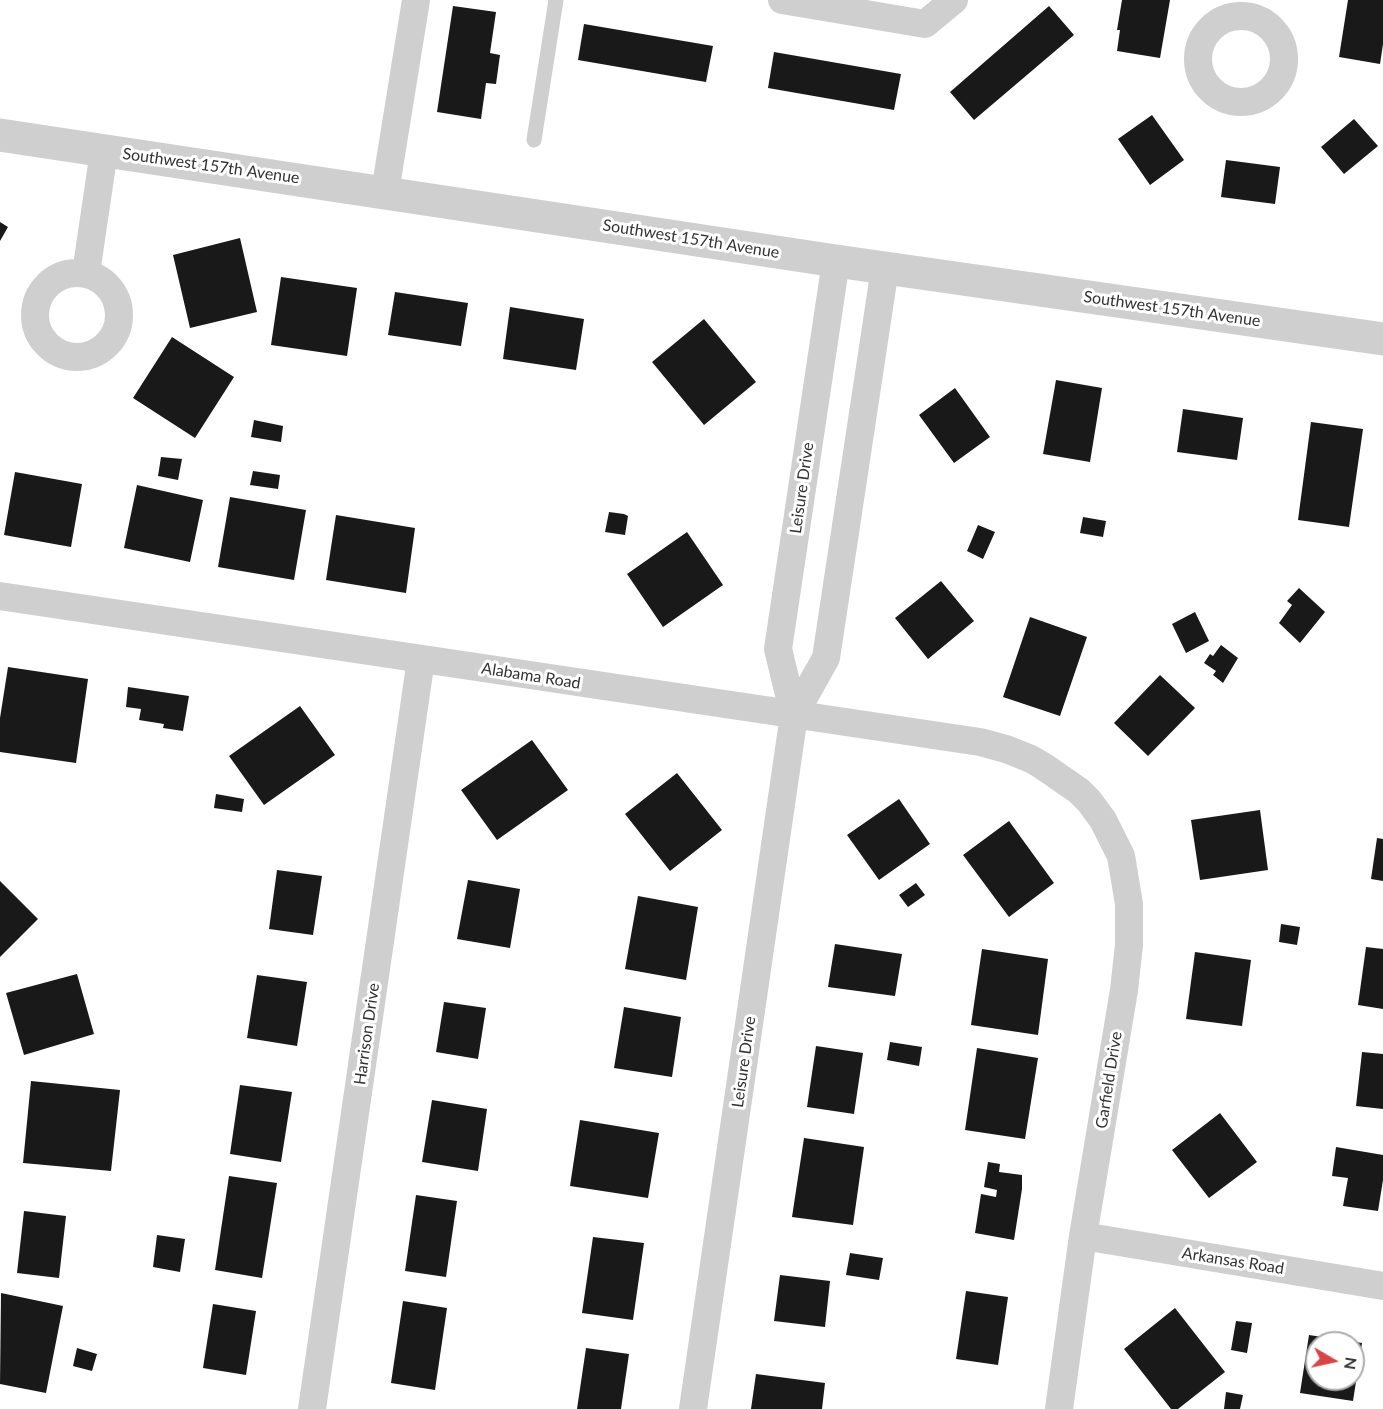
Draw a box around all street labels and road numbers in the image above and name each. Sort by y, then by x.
street label: Southwest 157th Avenue [121,144,301,188]
street label: Southwest 157th Avenue [601,216,781,262]
street label: Southwest 157th Avenue [1082,287,1262,331]
street label: Leisure Drive [786,441,818,535]
street label: Alabama Road [480,659,582,693]
street label: Harrison Drive [350,982,384,1086]
street label: Leisure Drive [728,1015,760,1109]
street label: Garfield Drive [1092,1030,1126,1130]
street label: Arkansas Road [1181,1243,1285,1279]

